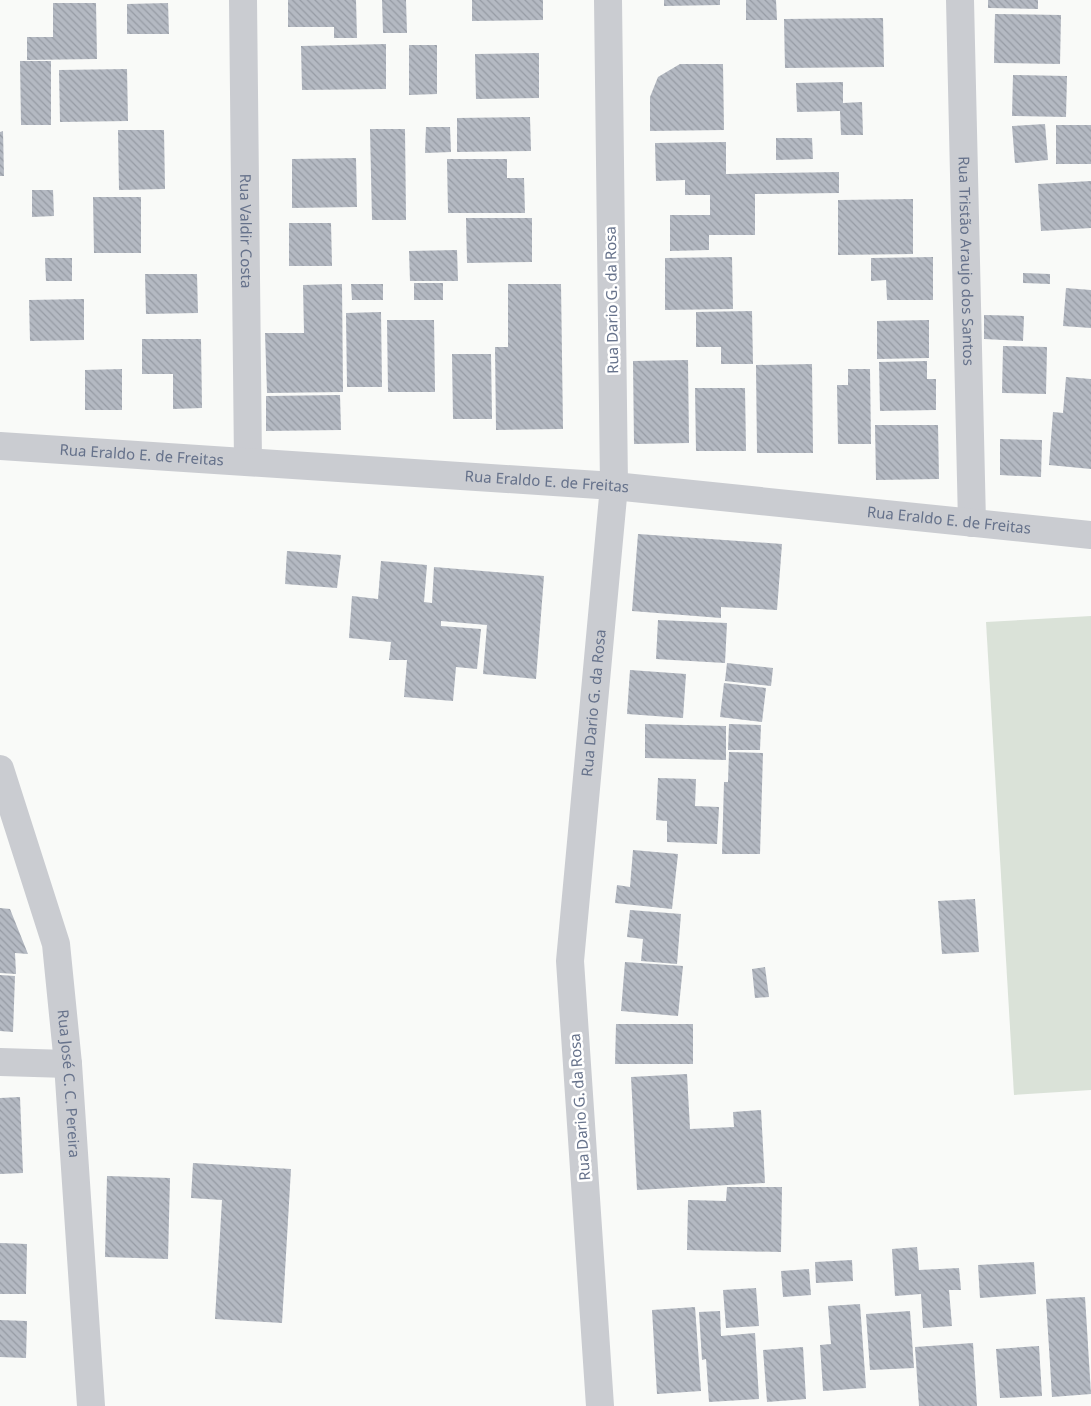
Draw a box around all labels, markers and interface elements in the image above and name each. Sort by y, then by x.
street label: Rua Tristão Araujo dos Santos [955,156,979,366]
street label: Rua Valdir Costa [236,173,257,288]
street label: Rua Dario G. da Rosa [600,226,622,374]
street label: Rua Eraldo E. de Freitas [59,439,225,470]
street label: Rua Eraldo E. de Freitas [464,465,630,496]
street label: Rua Eraldo E. de Freitas [866,501,1032,538]
street label: Rua Dario G. da Rosa [576,628,610,778]
street label: Rua José C. C. Pereira [54,1009,85,1158]
street label: Rua Dario G. da Rosa [564,1033,594,1181]

